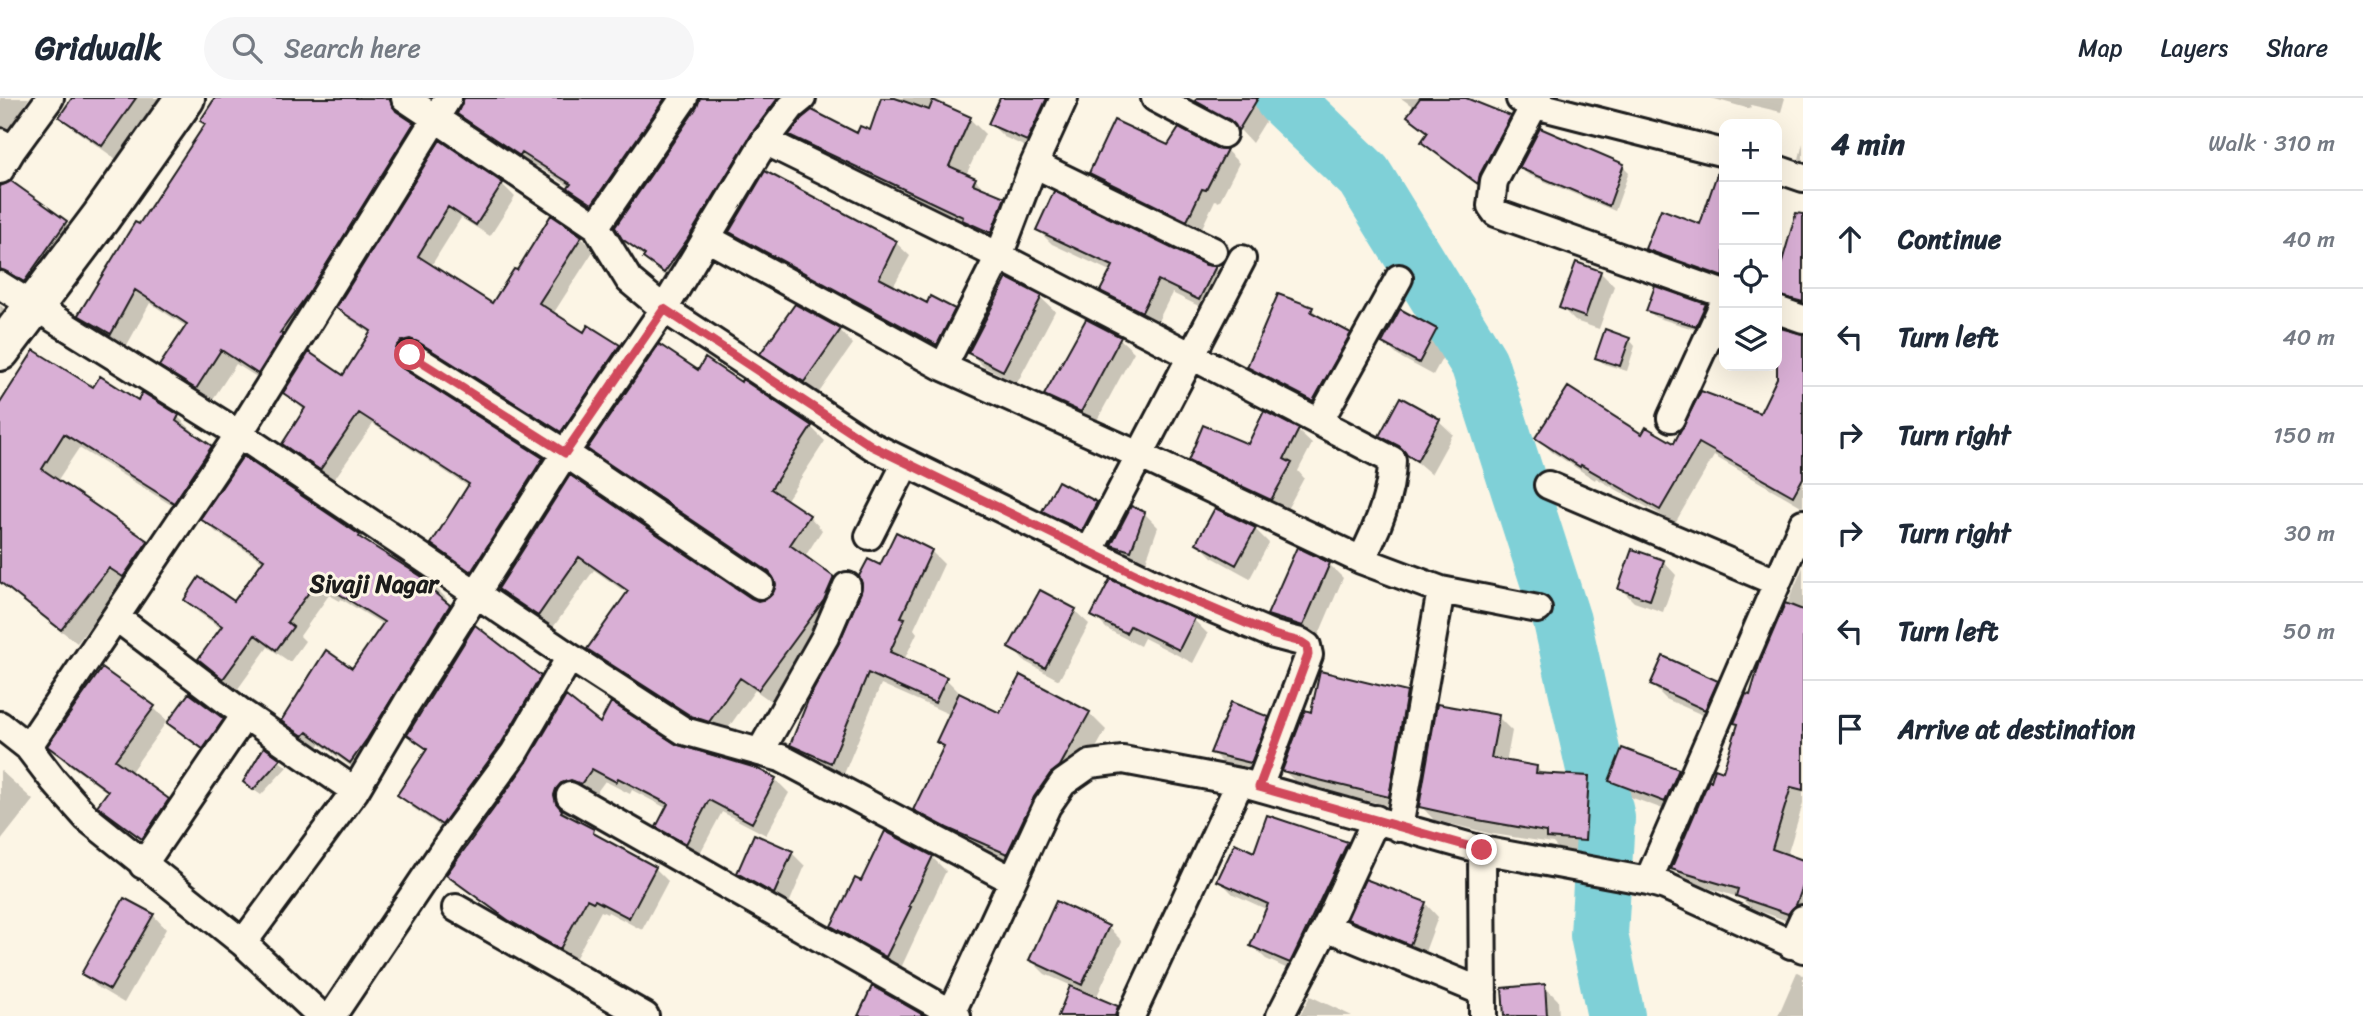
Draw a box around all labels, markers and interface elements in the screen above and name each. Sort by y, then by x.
search box [204,17,694,80]
text: Gridwalk [35,19,162,77]
text: Search here [284,25,421,71]
text: Map [2078,27,2123,69]
text: Layers [2161,27,2228,69]
text: Share [2266,27,2328,69]
icon: search [228,29,266,67]
text: 4 min [1831,117,1905,171]
map controls [1719,119,1782,371]
button: + [1719,119,1782,182]
text: Walk · 310 m [2208,123,2335,164]
button: − [1719,182,1782,245]
text: Continue [1898,216,2001,262]
text: 40 m [2282,219,2335,260]
icon: ahead [1831,220,1869,258]
button: locate [1719,245,1782,308]
button: layers [1719,308,1782,371]
text: Turn left [1898,314,1998,360]
text: 40 m [2282,317,2335,358]
icon: left [1831,318,1869,356]
route start [394,339,425,370]
text: Turn right [1898,412,2011,458]
text: 150 m [2273,415,2335,456]
icon: right [1831,416,1869,454]
text: Turn right [1898,510,2011,556]
text: 30 m [2284,513,2335,554]
icon: right [1831,514,1869,552]
district label: Sivaji Nagar [309,563,440,605]
text: Turn left [1898,608,1998,654]
text: 50 m [2283,611,2335,652]
icon: left [1831,612,1869,650]
text: Arrive at destination [1898,706,2135,752]
icon: arrive [1831,710,1869,748]
route end [1466,834,1497,865]

